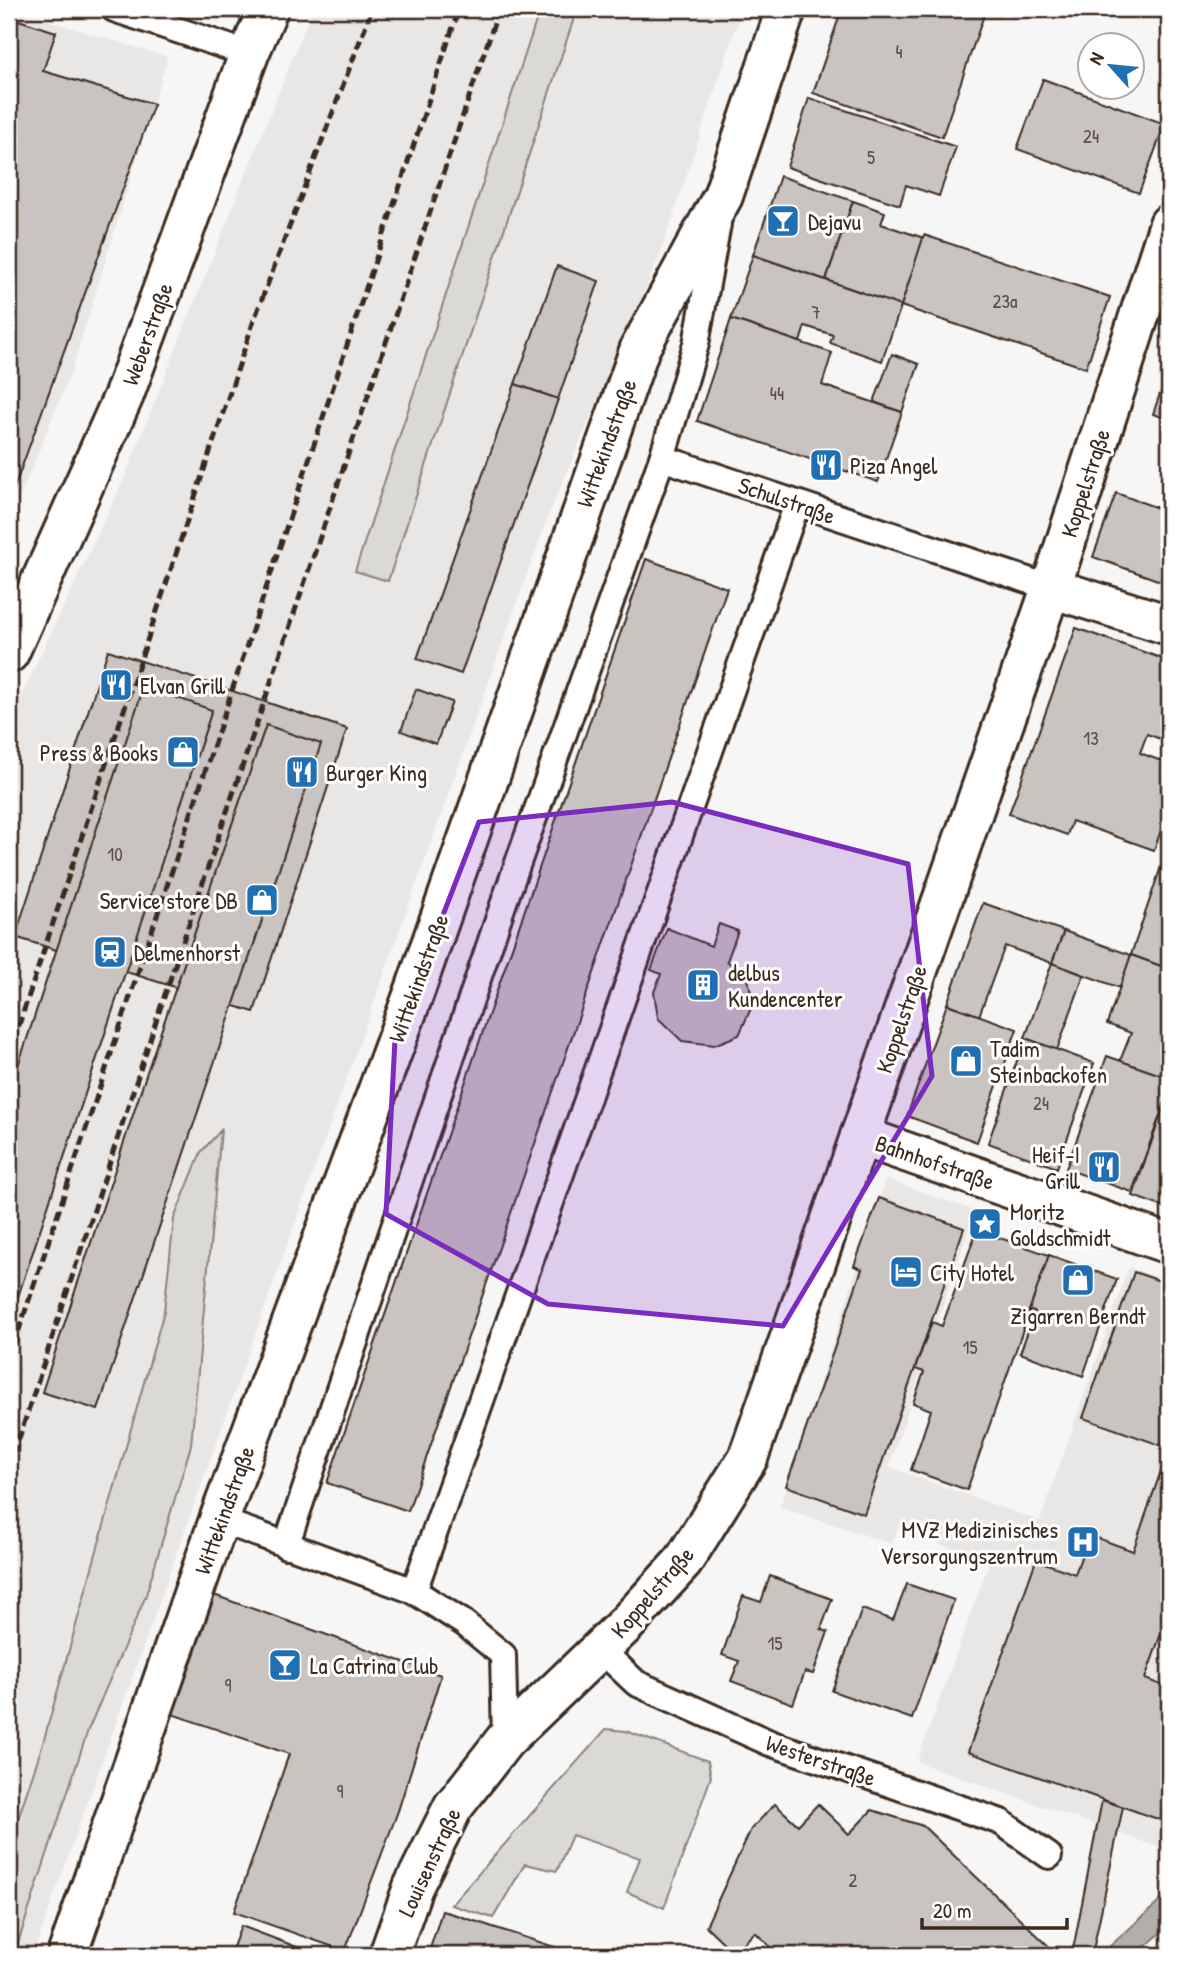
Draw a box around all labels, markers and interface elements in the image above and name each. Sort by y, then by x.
north arrow [1076,32,1146,102]
house number: 4 [895,38,903,64]
text: N [1082,48,1110,69]
house number: 24 [1083,123,1099,149]
house number: 5 [867,144,875,170]
bar icon: Dejavu [764,202,802,240]
place label: Dejavu [808,206,861,237]
street label: Weberstraße [114,279,180,389]
house number: 23a [993,288,1018,314]
house number: 7 [811,299,821,325]
street label: Wittekindstraße [568,375,644,511]
house number: 44 [770,380,784,406]
street label: Koppelstraße [1053,425,1117,541]
restaurant icon: Piza Angel [807,446,845,484]
place label: Piza Angel [850,450,938,481]
street label: Schulstraße [734,469,840,531]
restaurant icon: Elvan Grill [97,666,135,704]
place label: Elvan Grill [140,670,226,701]
house number: 13 [1083,725,1099,751]
shop icon: Press & Books [164,733,202,771]
place label: Press & Books [40,737,158,768]
restaurant icon: Burger King [283,753,321,791]
place label: Burger King [326,757,427,788]
house number: 10 [107,841,123,867]
shop icon: Service store DB [243,881,281,919]
place label: Service store DB [100,885,238,916]
street label: Wittekindstraße [380,910,456,1046]
station icon: Delmenhorst [91,933,129,971]
place label: Delmenhorst [134,937,241,968]
place label: delbus Kundencenter [728,957,843,1014]
street label: Koppelstraße [868,961,934,1077]
building icon: delbus Kundencenter [684,966,722,1004]
place label: Tadim Steinbackofen [990,1033,1107,1090]
shop icon: Tadim Steinbackofen [947,1042,985,1080]
house number: 24 [1033,1090,1049,1116]
street label: Bahnhofstraße [871,1127,999,1197]
place label: Heif-I Grill [1032,1139,1081,1196]
restaurant icon: Heif-I Grill [1085,1148,1123,1186]
place label: Moritz Goldschmidt [1010,1196,1112,1253]
place icon: Moritz Goldschmidt [966,1205,1004,1243]
hotel icon: City Hotel [887,1253,925,1291]
place label: City Hotel [930,1257,1015,1288]
shop icon: Zigarren Berndt [1059,1261,1097,1299]
place label: Zigarren Berndt [1010,1300,1147,1331]
house number: 15 [963,1334,977,1360]
street label: Wittekindstraße [186,1442,262,1578]
place label: MVZ Medizinisches Versorgungszentrum [880,1514,1058,1571]
hospital icon: MVZ Medizinisches Versorgungszentrum [1064,1523,1102,1561]
street label: Koppelstraße [603,1539,701,1645]
house number: 15 [768,1630,782,1656]
bar icon: La Catrina Club [266,1646,304,1684]
place label: La Catrina Club [310,1650,439,1681]
house number: 9 [225,1672,232,1698]
street label: Westerstraße [762,1727,880,1793]
house number: 9 [337,1778,344,1804]
street label: Louisenstraße [390,1803,468,1921]
house number: 2 [849,1867,858,1893]
scale bar [922,1887,1068,1931]
text: 20 m [933,1896,971,1925]

